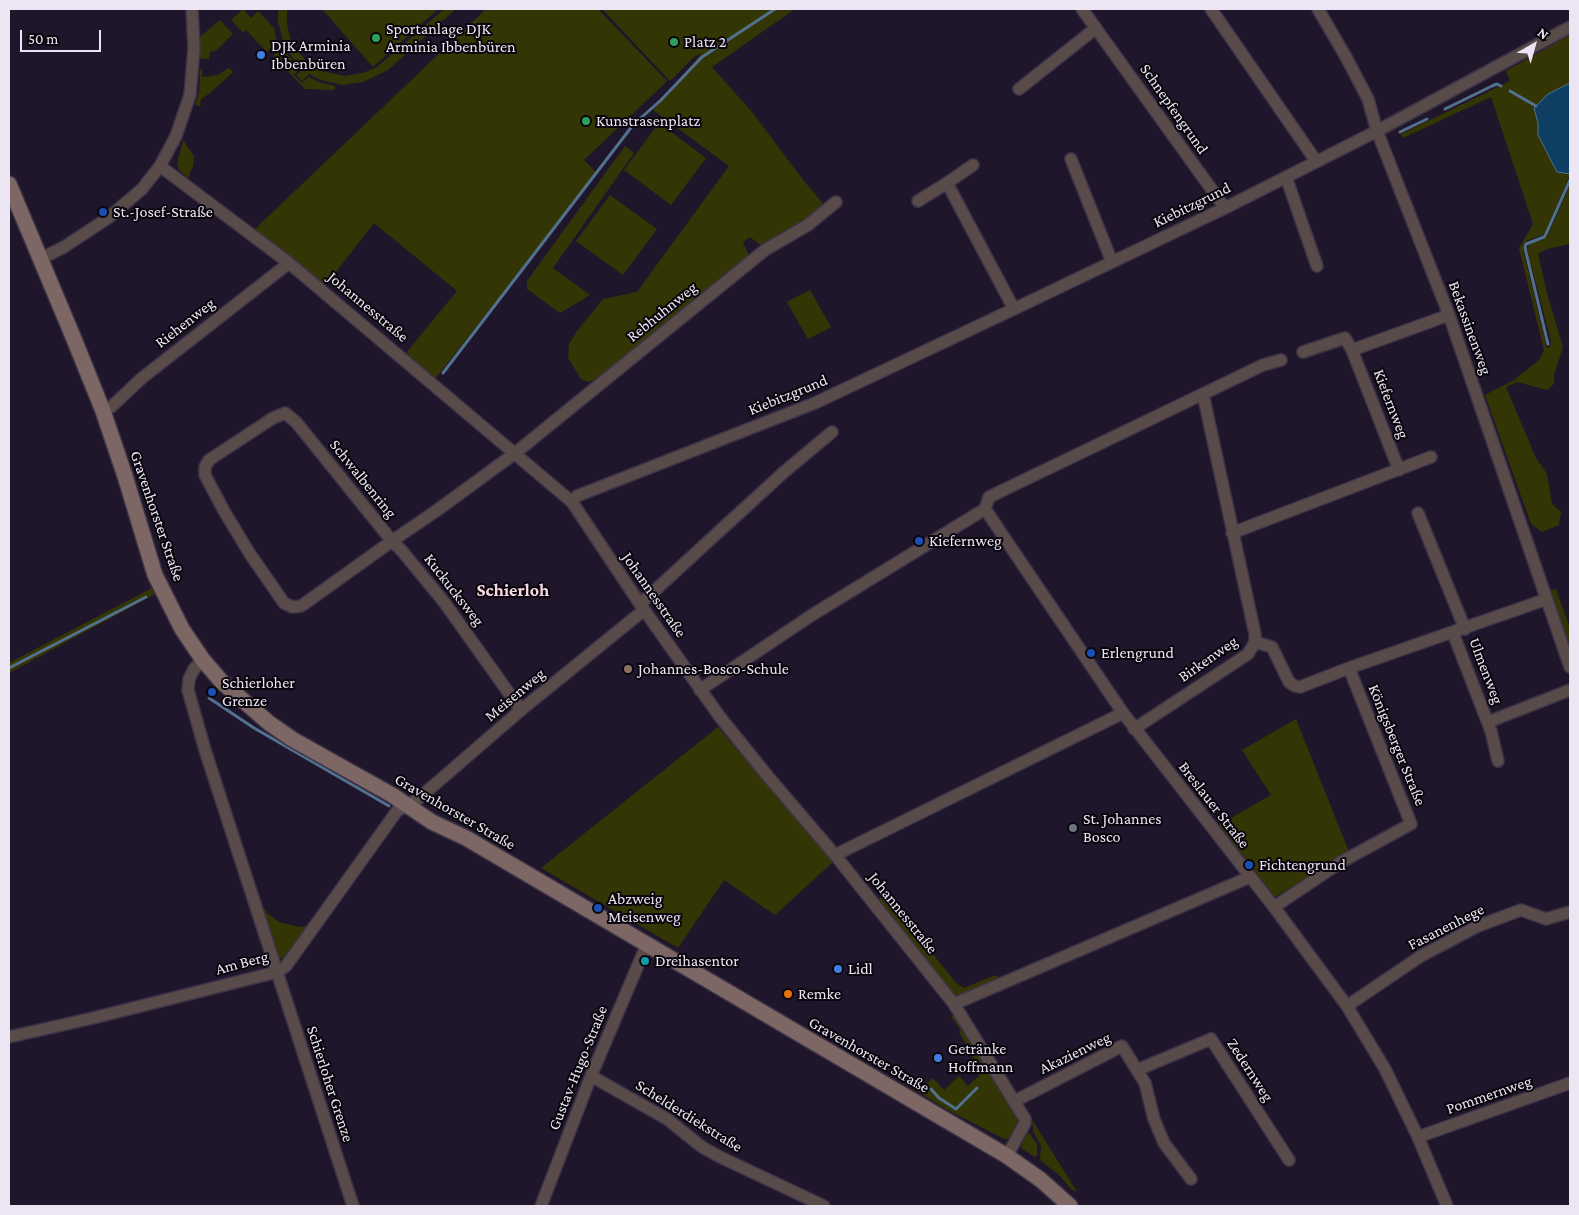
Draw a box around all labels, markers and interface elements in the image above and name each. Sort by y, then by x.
place label: Sportanlage DJK Arminia Ibbenbüren [386,19,516,57]
scale bar [22,20,104,52]
north arrow [1509,20,1559,70]
text: N [1535,24,1552,42]
text: 50 m [28,31,58,47]
marker: Sportanlage DJK Arminia Ibbenbüren [370,32,382,44]
place label: Platz 2 [684,32,726,52]
place label: DJK Arminia Ibbenbüren [271,36,351,74]
marker: Platz 2 [668,36,680,48]
marker: DJK Arminia Ibbenbüren [255,49,267,61]
street label: Schnepfengrund [1136,60,1212,158]
place label: Kunstrasenplatz [596,111,700,131]
marker: Kunstrasenplatz [580,115,592,127]
street label: Kiebitzgrund [1150,178,1234,232]
place label: St.-Josef-Straße [113,202,213,222]
marker: St.-Josef-Straße [97,206,109,218]
street label: Johannesstraße [324,268,412,346]
street label: Rebhuhnweg [623,278,701,346]
street label: Bekassinenweg [1444,279,1496,377]
street label: Riehenweg [151,294,219,352]
street label: Kiefernweg [1369,367,1413,441]
street label: Kiebitzgrund [746,370,830,420]
street label: Schwalbenring [325,436,401,522]
street label: Gravenhorster Straße [126,448,188,584]
place label: Kiefernweg [929,531,1002,551]
marker: Kiefernweg [913,535,925,547]
street label: Johannesstraße [618,549,690,641]
street label: Kuckucksweg [420,550,488,630]
district label: Schierloh [477,579,549,601]
street label: Birkenweg [1175,632,1241,686]
street label: Ulmenweg [1465,635,1507,707]
place label: Erlengrund [1101,643,1174,663]
marker: Erlengrund [1085,647,1097,659]
place label: Johannes-Bosco-Schule [638,659,789,679]
marker: Johannes-Bosco-Schule [622,663,634,675]
street label: Meisenweg [481,664,549,726]
place label: Schierloher Grenze [222,673,295,711]
street label: Königsberger Straße [1364,682,1430,808]
marker: Schierloher Grenze [206,686,218,698]
street label: Breslauer Straße [1174,758,1254,852]
street label: Gravenhorster Straße [391,770,519,854]
place label: St. Johannes Bosco [1083,809,1162,847]
marker: St. Johannes Bosco [1067,822,1079,834]
place label: Fichtengrund [1259,855,1346,875]
marker: Fichtengrund [1243,859,1255,871]
street label: Johannesstraße [864,868,942,958]
place label: Abzweig Meisenweg [608,889,681,927]
street label: Fasanenhege [1405,900,1487,954]
marker: Abzweig Meisenweg [592,902,604,914]
street label: Am Berg [213,947,271,979]
place label: Dreihasentor [655,951,739,971]
marker: Dreihasentor [639,955,651,967]
place label: Lidl [848,959,873,979]
marker: Lidl [832,963,844,975]
place label: Remke [798,984,841,1004]
marker: Remke [782,988,794,1000]
street label: Gustav-Hugo-Straße [544,1003,612,1133]
street label: Gravenhorster Straße [805,1013,933,1097]
street label: Schierloher Grenze [302,1024,358,1144]
street label: Akazienweg [1036,1027,1114,1079]
street label: Zedernweg [1222,1035,1278,1105]
place label: Getränke Hoffmann [948,1039,1013,1077]
marker: Getränke Hoffmann [932,1052,944,1064]
street label: Pommernweg [1444,1071,1534,1119]
street label: Schelderdiekstraße [632,1075,746,1157]

